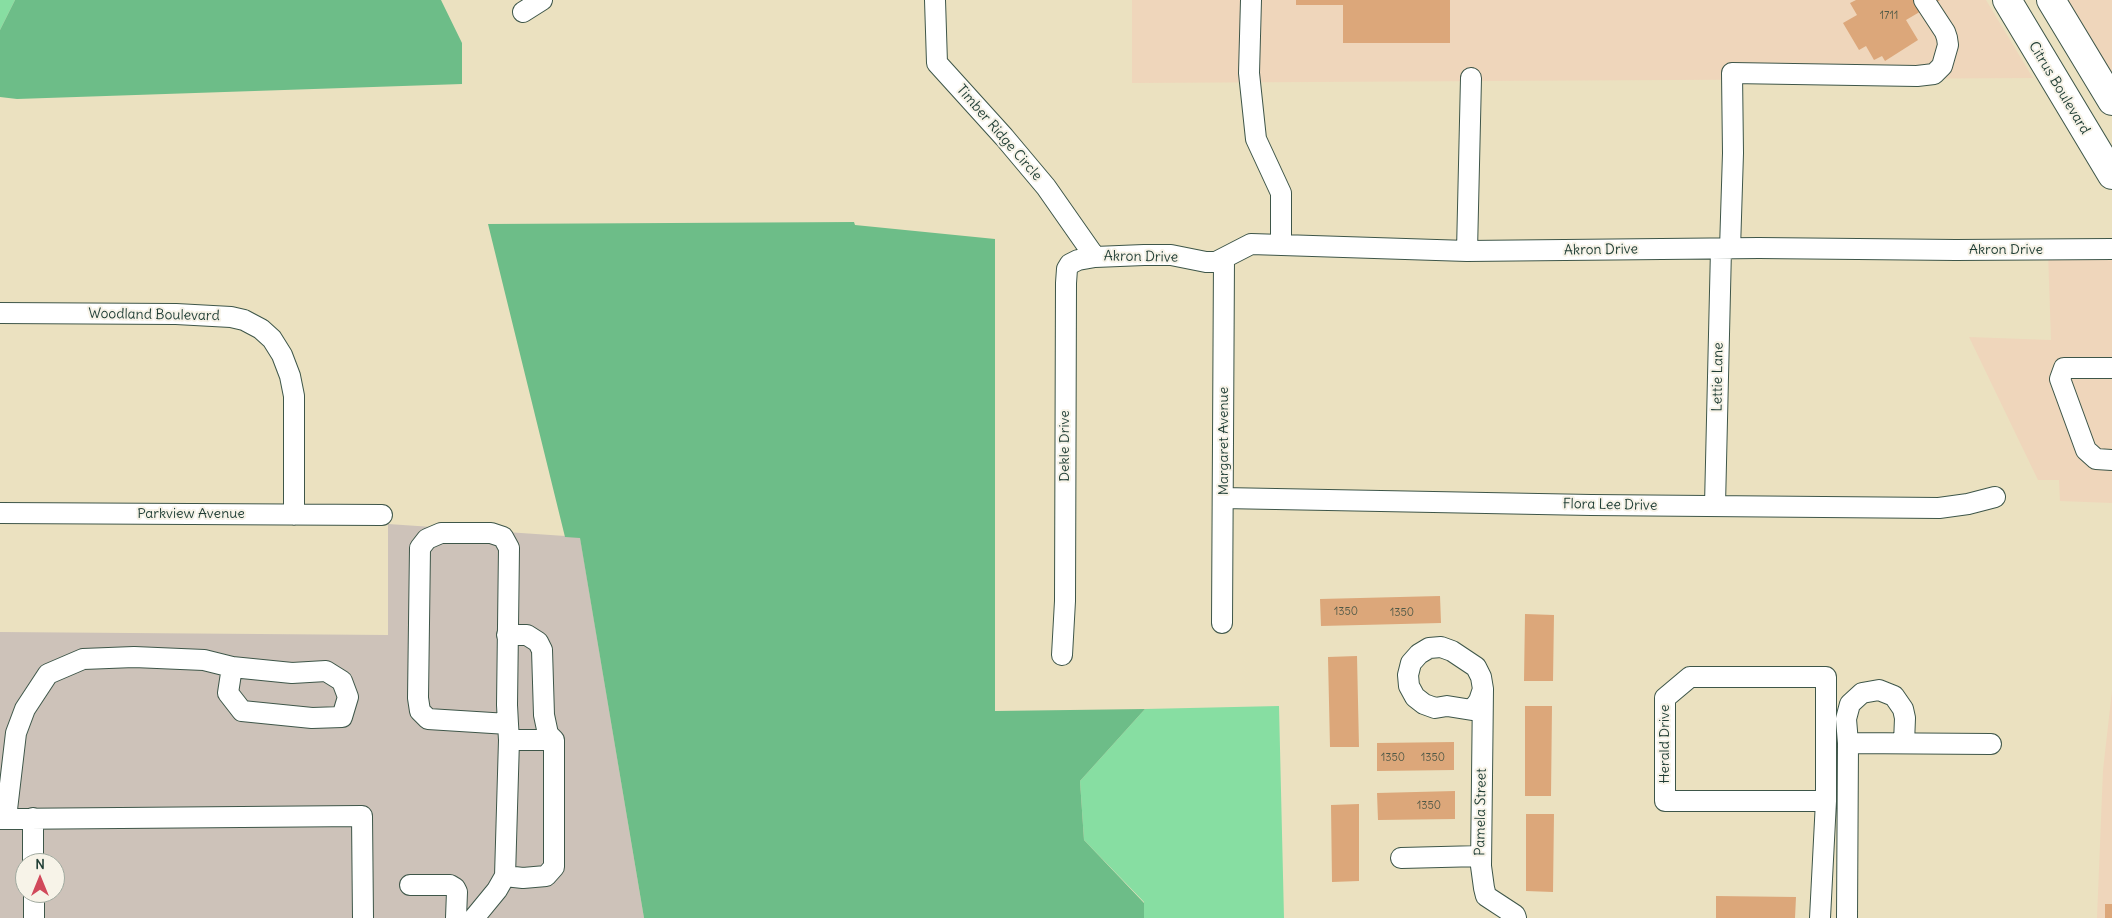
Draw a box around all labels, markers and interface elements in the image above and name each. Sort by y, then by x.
house number: 1711 [1880,9,1898,23]
street label: Citrus Boulevard [2025,39,2093,137]
street label: Timber Ridge Circle [953,82,1045,184]
street label: Akron Drive [1564,241,1638,259]
street label: Akron Drive [1969,242,2043,258]
street label: Akron Drive [1104,248,1178,266]
street label: Woodland Boulevard [88,305,220,325]
street label: Lettie Lane [1709,342,1727,412]
street label: Margaret Avenue [1216,387,1232,495]
street label: Dekle Drive [1057,410,1073,482]
street label: Flora Lee Drive [1563,496,1657,514]
street label: Parkview Avenue [137,506,245,522]
house number: 1350 [1334,605,1358,619]
house number: 1350 [1390,606,1414,620]
street label: Herald Drive [1657,705,1673,783]
house number: 1350 [1381,751,1405,765]
house number: 1350 [1421,751,1445,765]
street label: Pamela Street [1472,768,1490,856]
house number: 1350 [1417,799,1441,813]
north arrow [15,853,65,903]
text: N [35,855,45,873]

